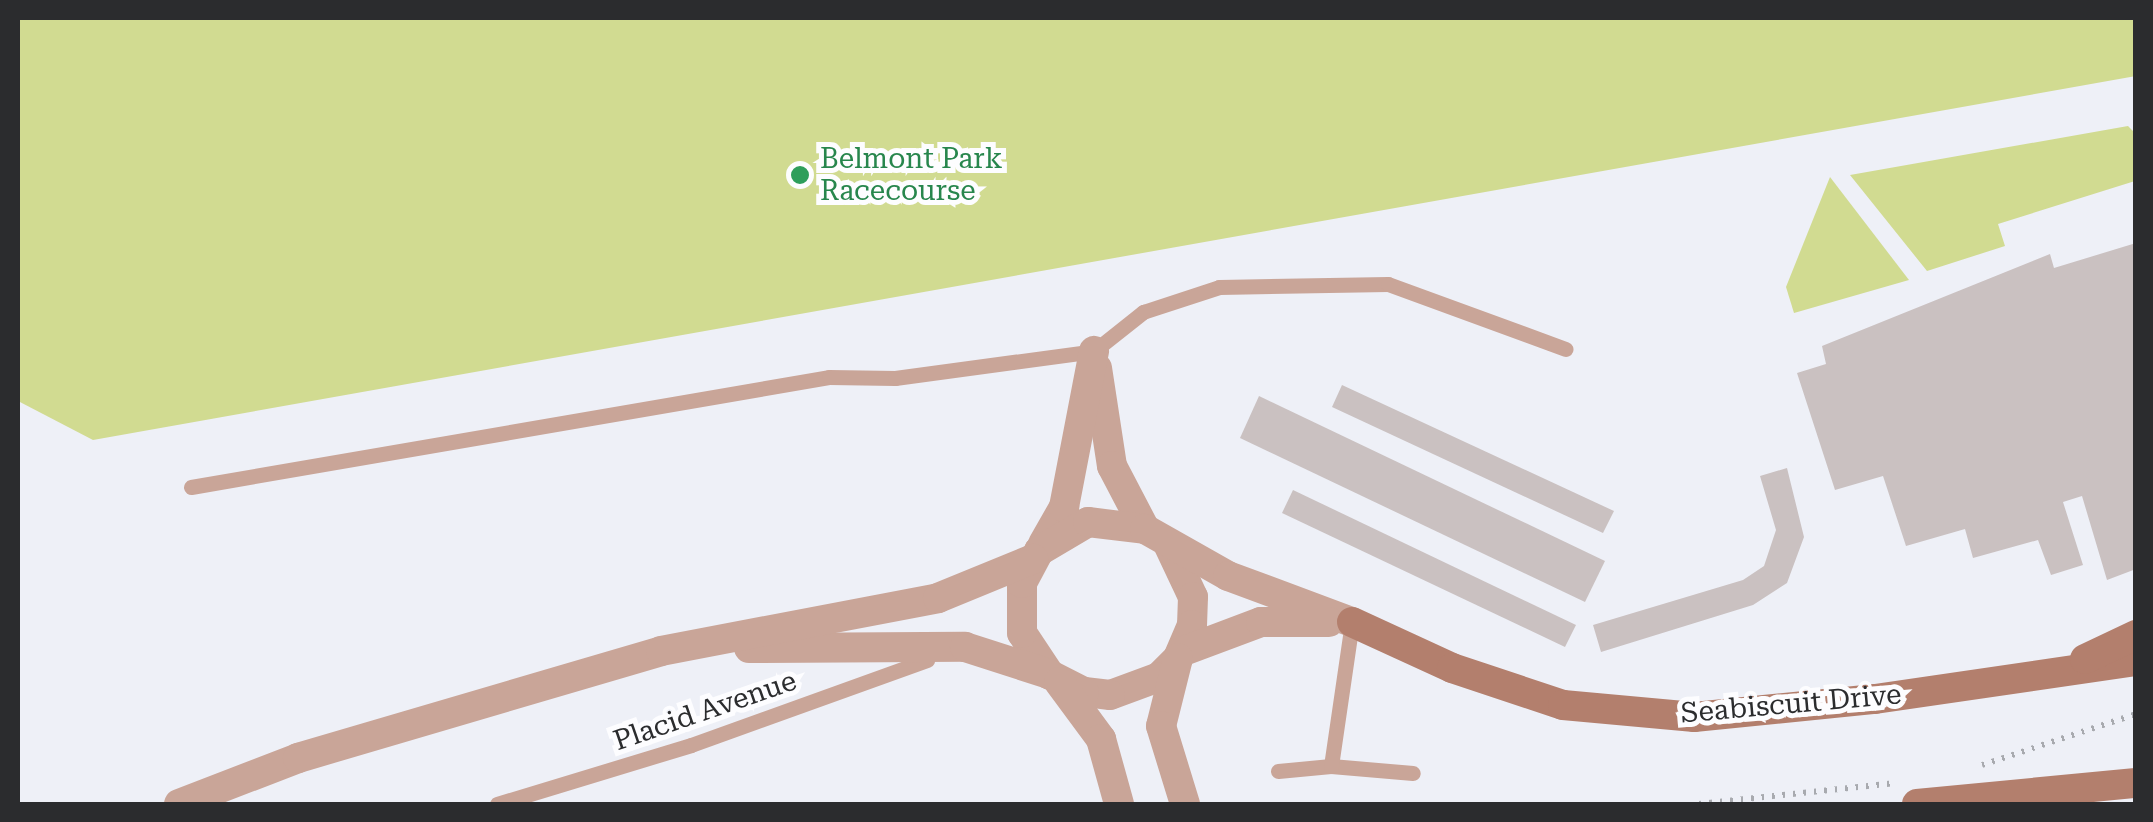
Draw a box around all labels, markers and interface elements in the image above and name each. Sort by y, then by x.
place label: Belmont Park Racecourse [820,142,1003,208]
marker: Belmont Park Racecourse [789,164,811,186]
street label: Placid Avenue [609,664,801,758]
street label: Seabiscuit Drive [1679,678,1903,730]

